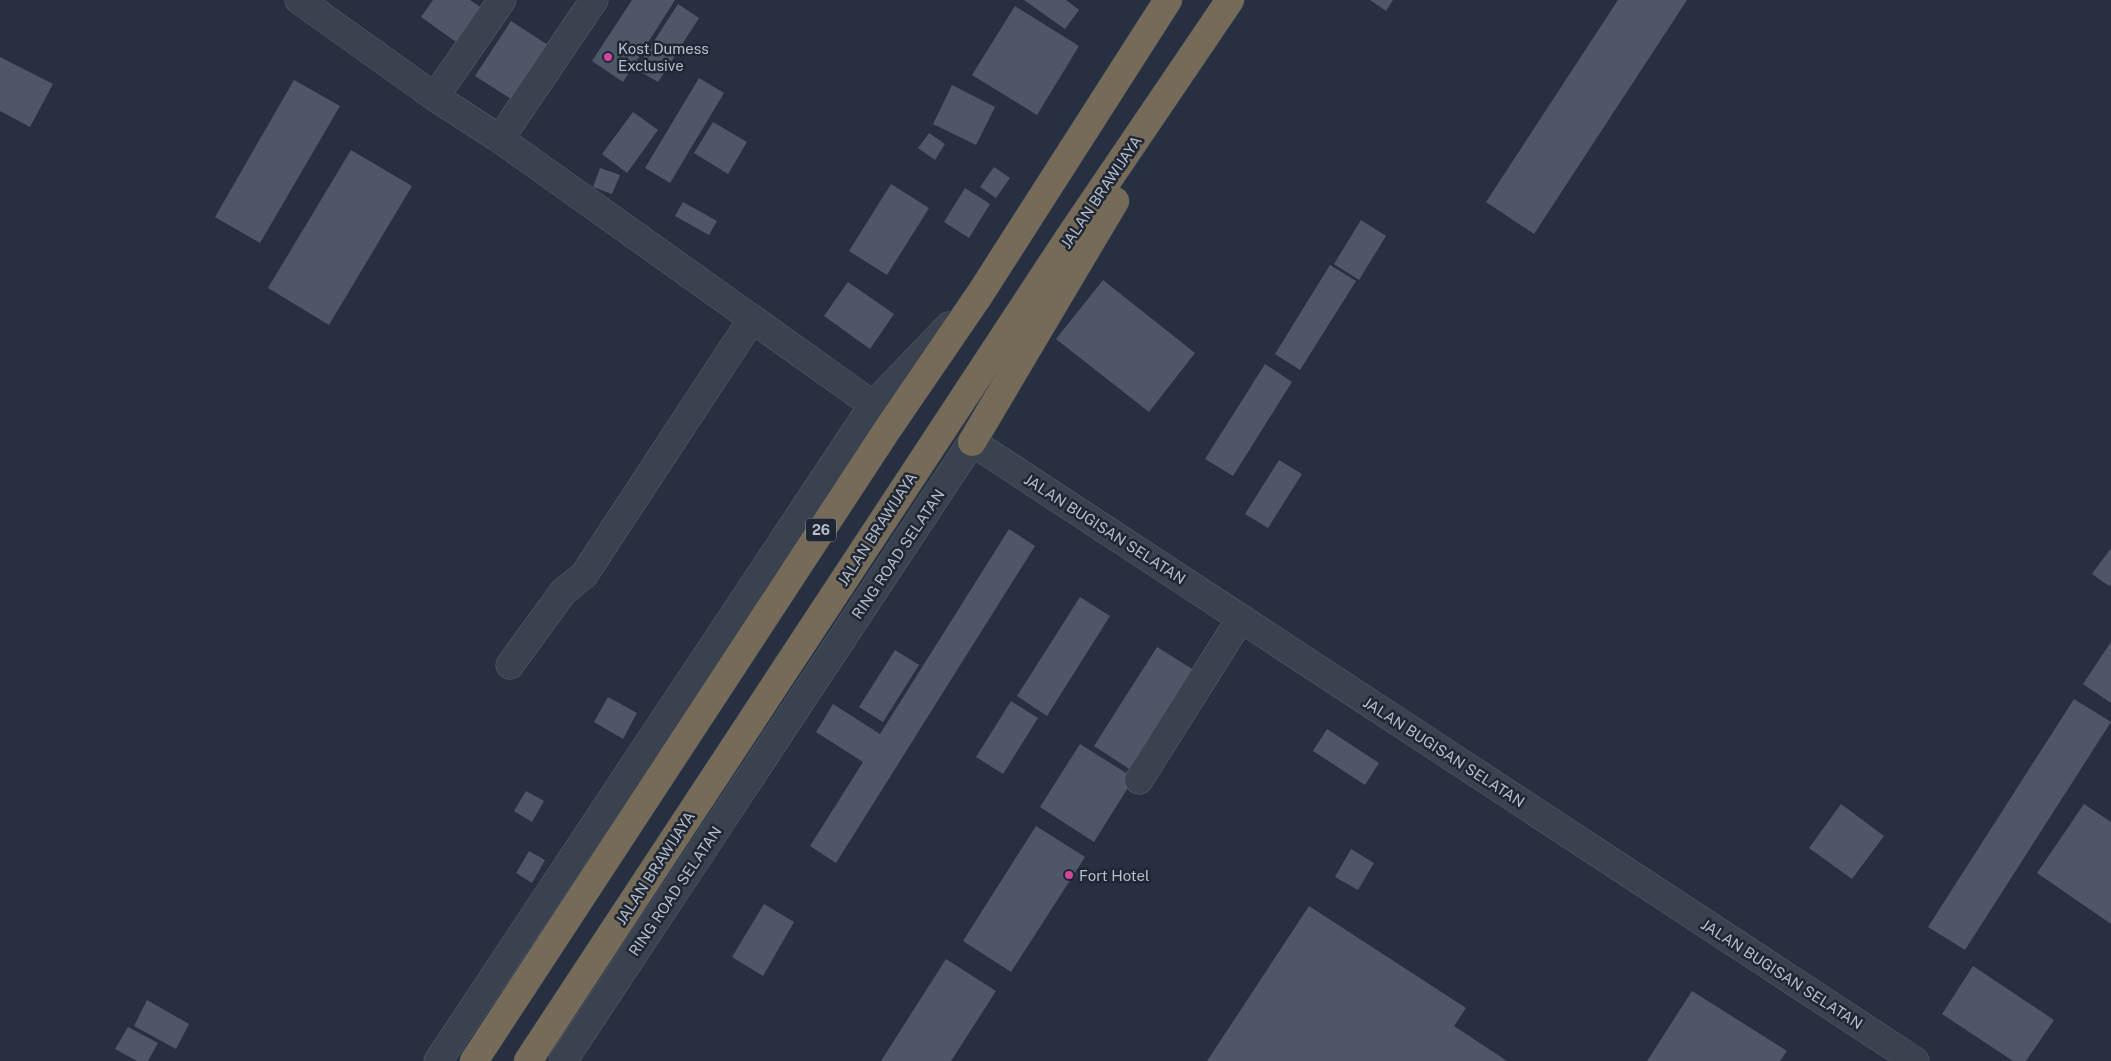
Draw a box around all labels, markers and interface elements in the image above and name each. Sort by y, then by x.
place label: Kost Dumess Exclusive [618,40,709,74]
marker: Kost Dumess Exclusive [602,51,614,63]
street label: JALAN BRAWIJAYA [1057,132,1145,251]
street label: JALAN BRAWIJAYA [834,469,920,589]
street label: JALAN BUGISAN SELATAN [1021,470,1189,588]
street label: RING ROAD SELATAN [848,486,948,622]
road number: 26 [806,518,836,542]
street label: JALAN BUGISAN SELATAN [1360,693,1528,811]
street label: JALAN BRAWIJAYA [612,808,698,928]
street label: RING ROAD SELATAN [625,823,725,959]
place label: Fort Hotel [1079,867,1150,884]
marker: Fort Hotel [1063,869,1075,881]
street label: JALAN BUGISAN SELATAN [1698,915,1866,1033]

